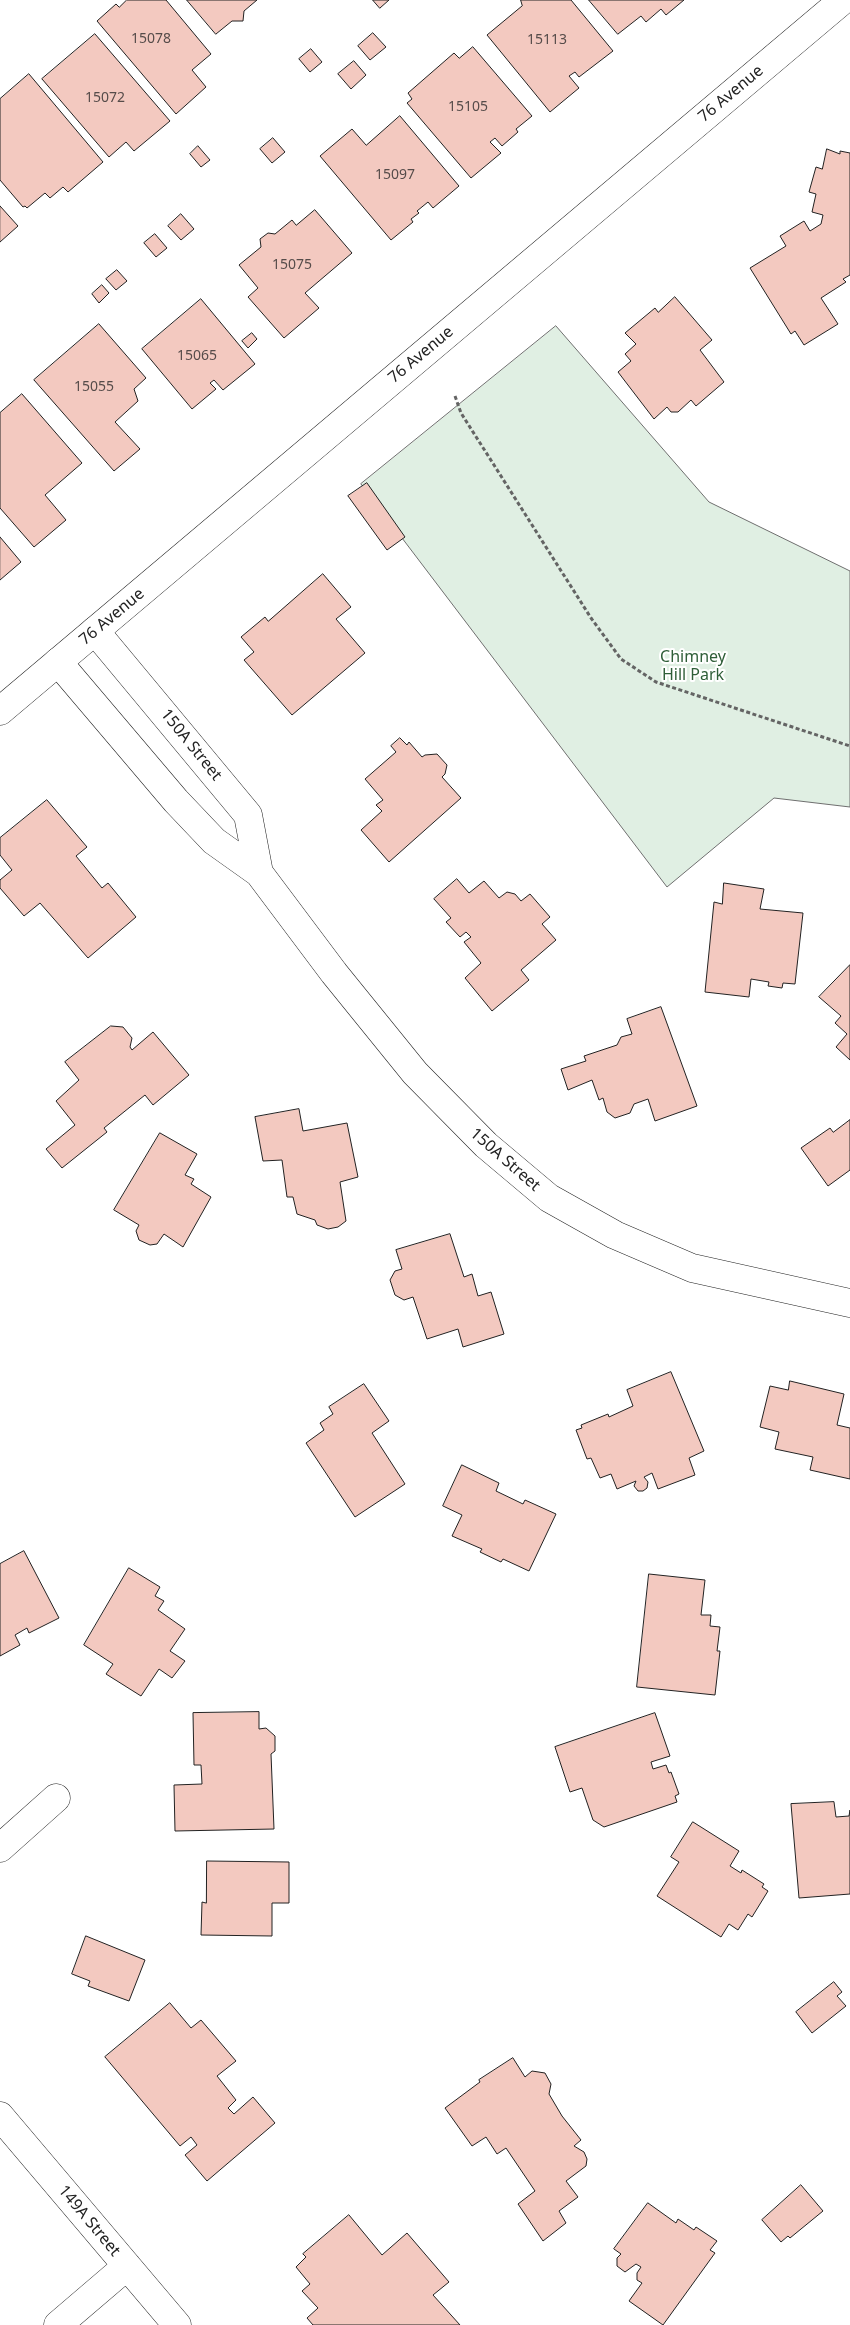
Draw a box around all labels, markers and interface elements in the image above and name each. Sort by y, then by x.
house number: 15078 [131,31,171,47]
house number: 15113 [527,32,567,48]
street label: 76 Avenue [695,61,767,127]
house number: 15072 [85,90,125,106]
house number: 15105 [448,99,488,115]
house number: 15097 [375,167,415,183]
house number: 15075 [272,257,312,273]
street label: 76 Avenue [385,322,457,388]
house number: 15065 [177,348,217,364]
house number: 15055 [74,379,114,395]
street label: 76 Avenue [76,584,148,650]
park label: Chimney Hill Park [660,647,726,685]
street label: 150A Street [156,705,226,785]
street label: 150A Street [466,1124,544,1196]
street label: 149A Street [54,2182,124,2260]

